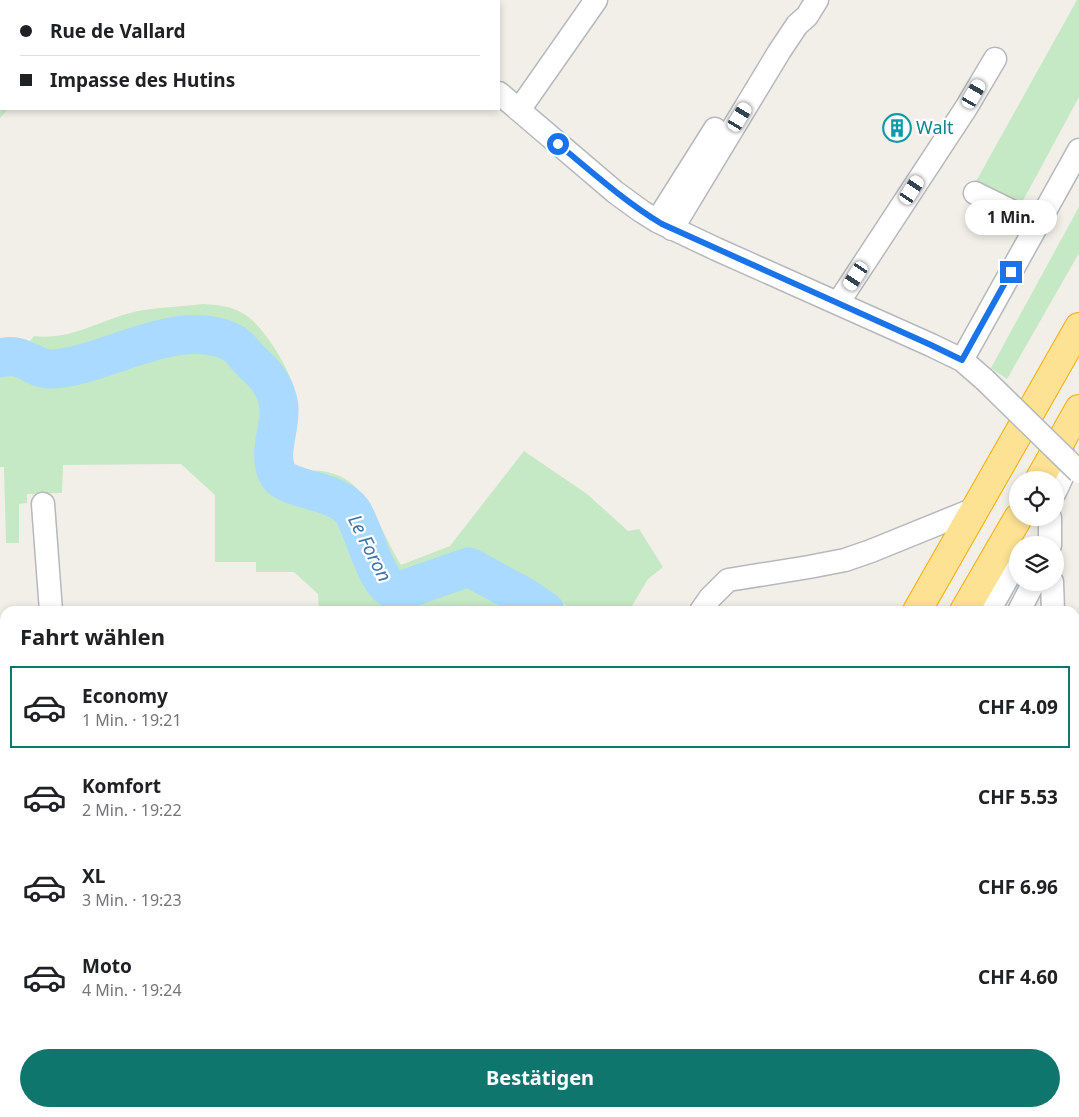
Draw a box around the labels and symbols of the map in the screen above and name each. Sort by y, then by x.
car [960,77,987,111]
car [725,100,754,134]
building icon: Walt [882,113,912,143]
place label: Walt [916,115,954,139]
route start [547,133,569,155]
car [897,173,926,207]
callout: 1 Min. [965,200,1057,234]
car [841,259,870,293]
route end [1000,261,1022,283]
water label: Le Foron [342,510,398,586]

